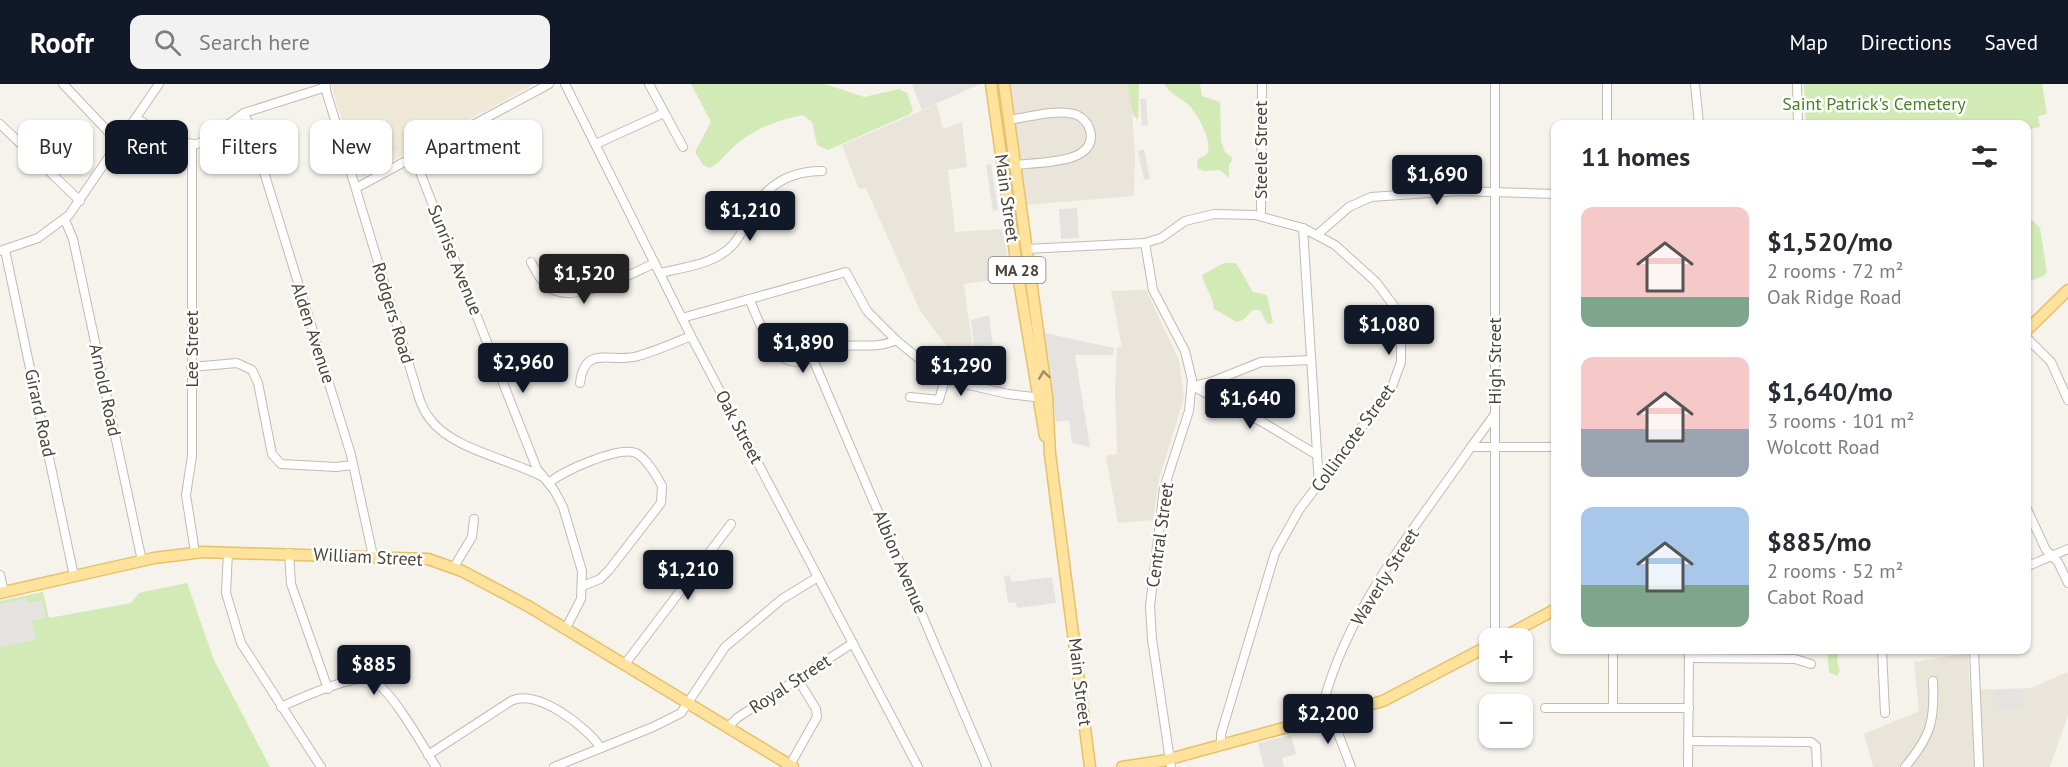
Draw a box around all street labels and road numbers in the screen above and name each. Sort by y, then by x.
street label: Steele Street [1249,101,1272,199]
street label: Main Street [990,152,1025,243]
street label: Sunrise Avenue [423,201,488,318]
road number: MA 28 [988,257,1046,283]
street label: Rodgers Road [367,259,420,366]
street label: Alden Avenue [286,279,341,386]
street label: Lee Street [180,310,203,388]
street label: High Street [1483,317,1506,405]
street label: Arnold Road [84,342,127,438]
street label: Girard Road [20,367,61,459]
street label: Collincote Street [1306,379,1399,496]
street label: Oak Street [710,386,768,468]
street label: Central Street [1141,481,1178,589]
street label: Albion Avenue [868,507,933,617]
street label: Waverly Street [1346,524,1424,630]
street label: William Street [313,542,423,571]
street label: Main Street [1064,637,1097,727]
street label: Royal Street [745,649,835,718]

